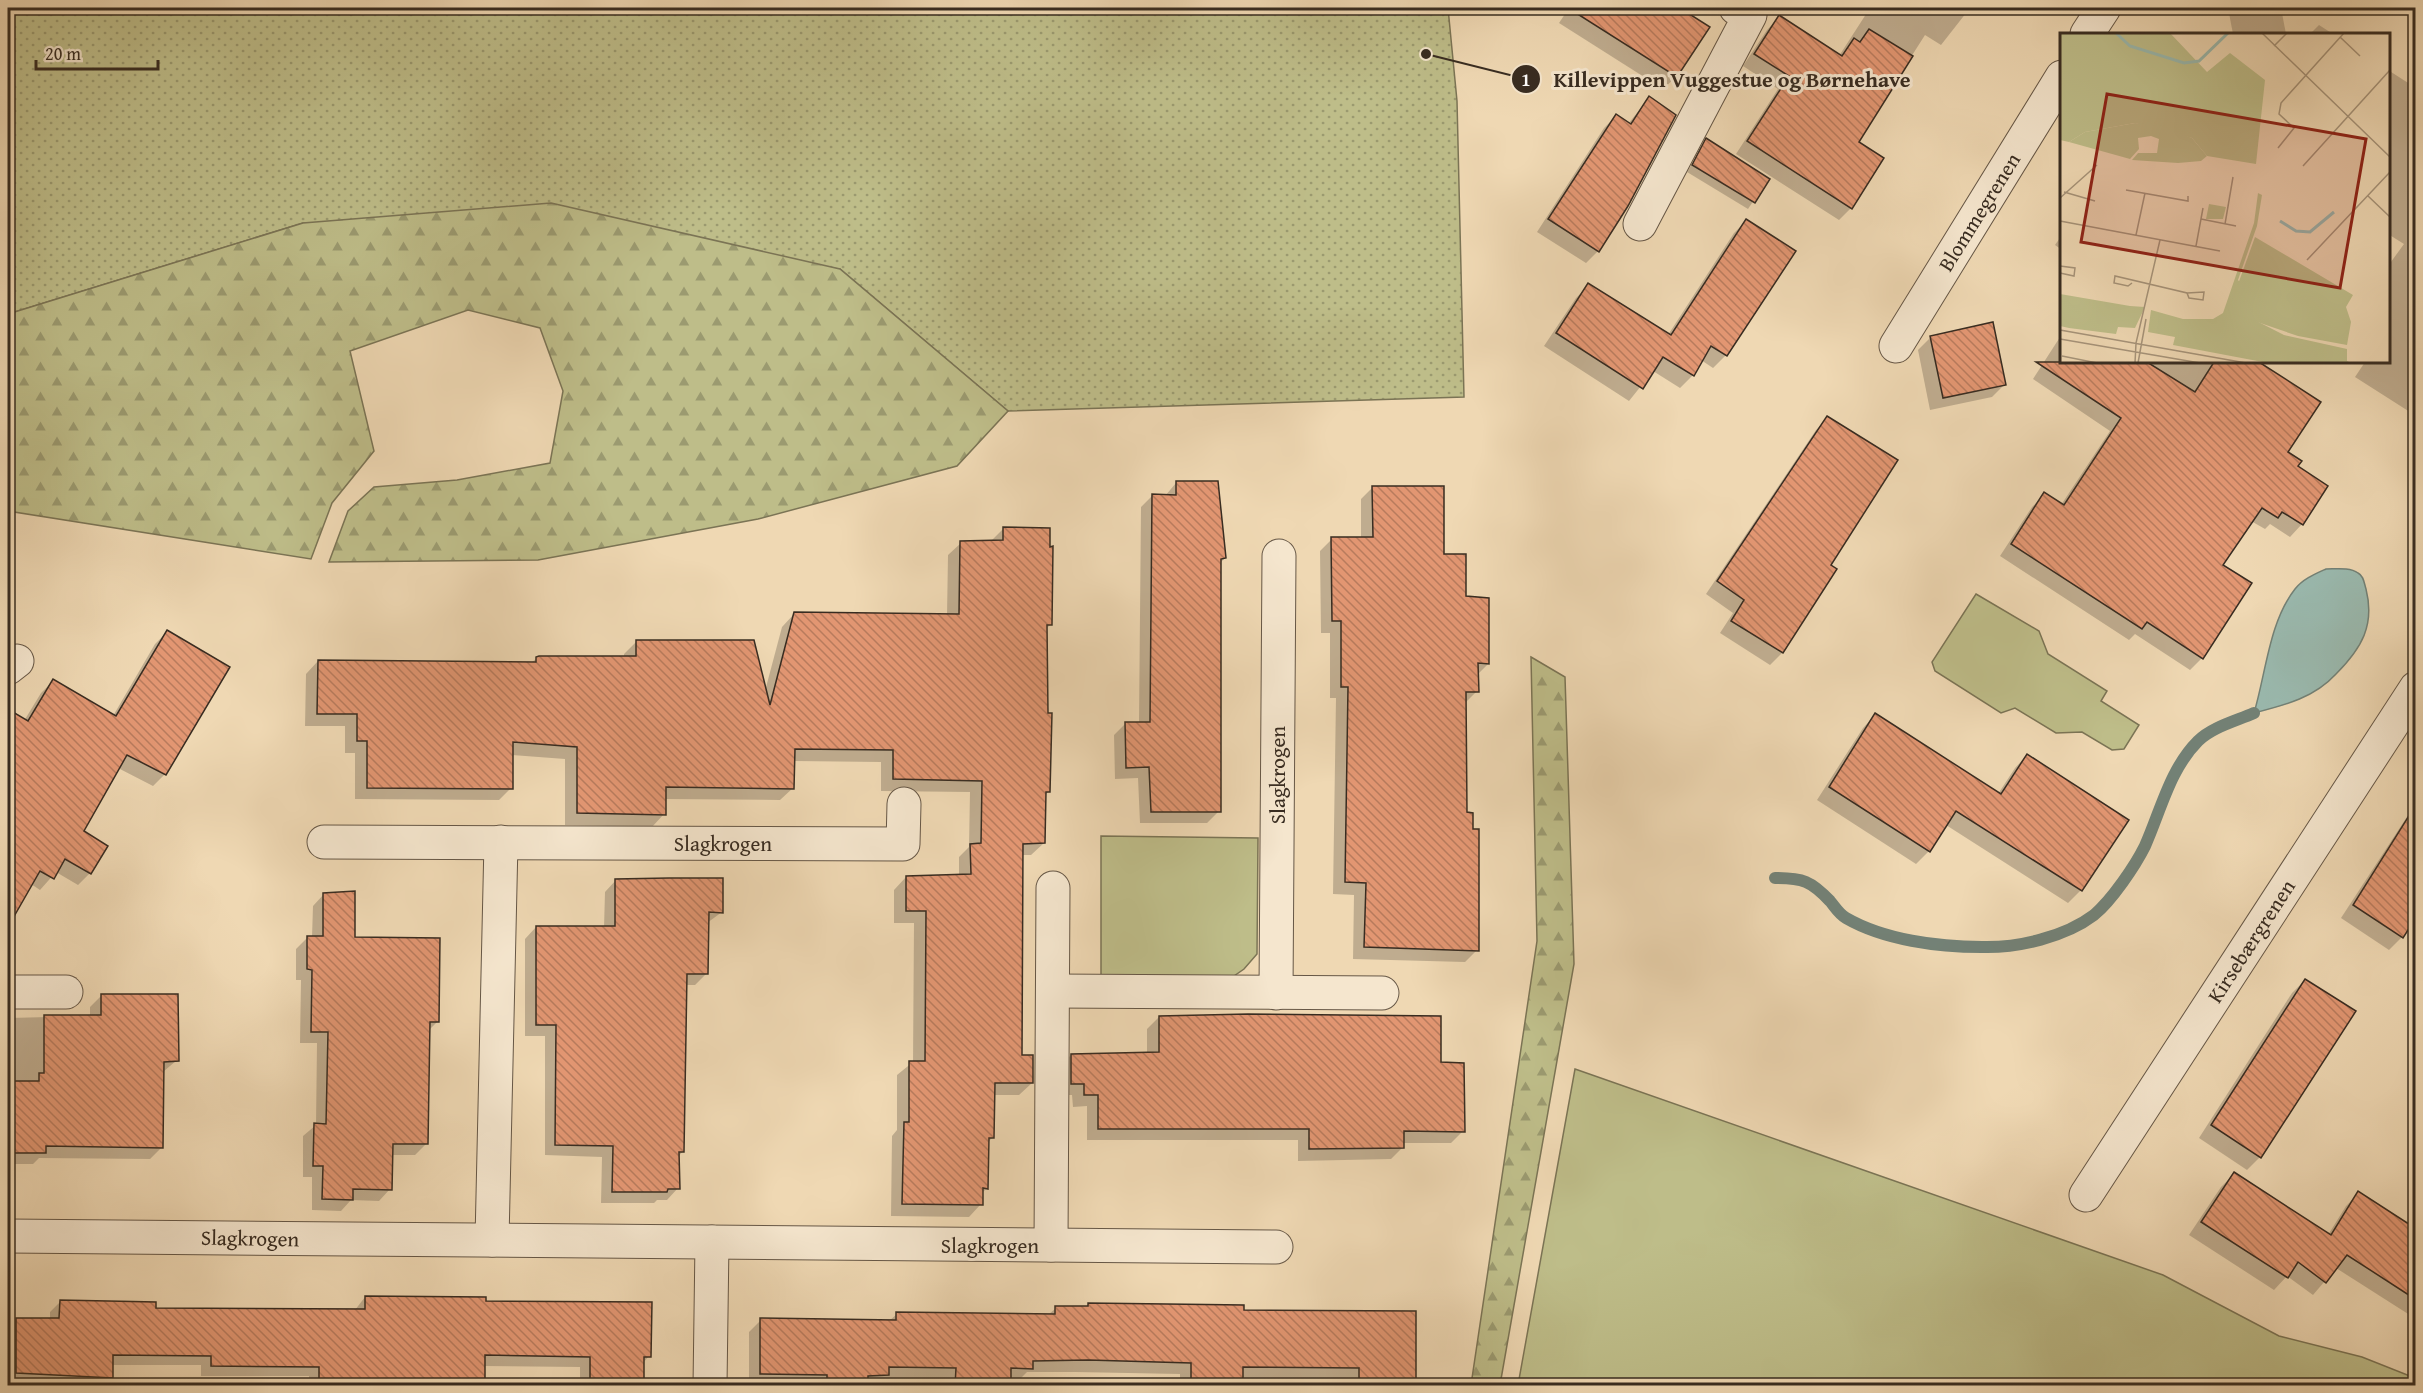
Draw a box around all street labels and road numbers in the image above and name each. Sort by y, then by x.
street label: Blommegrenen [1930,146,2028,277]
street label: Slagkrogen [1262,726,1293,824]
street label: Slagkrogen [674,828,772,859]
street label: Kirsebærgrenen [2199,873,2303,1009]
street label: Slagkrogen [201,1222,300,1254]
street label: Slagkrogen [941,1230,1039,1261]

